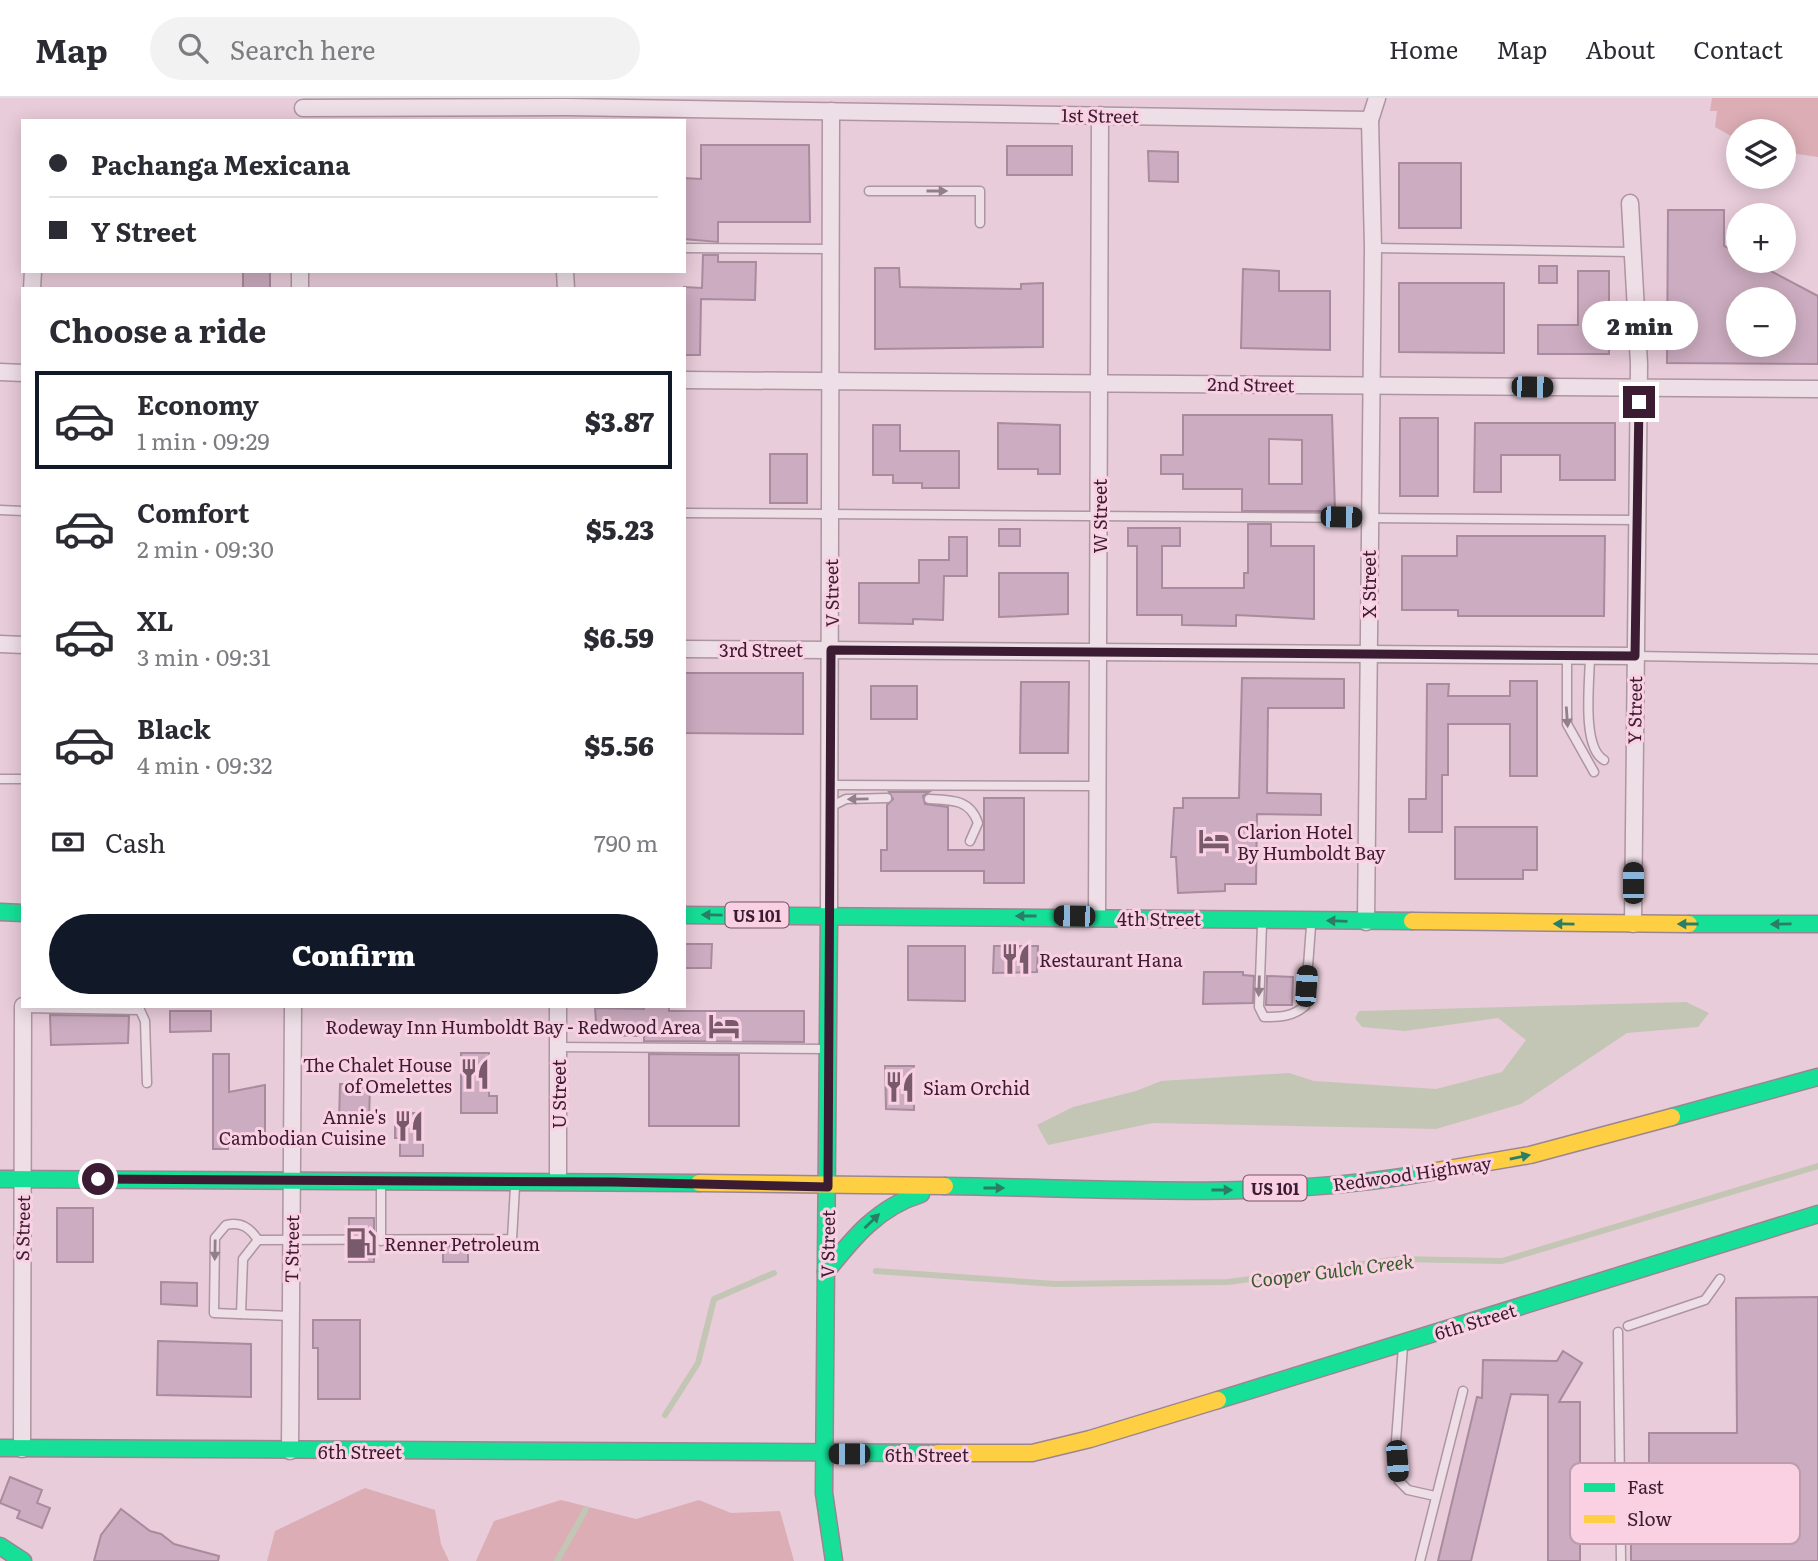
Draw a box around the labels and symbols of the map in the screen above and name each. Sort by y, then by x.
street label: 1st Street [1061,101,1140,129]
one-way arrow [926,185,948,197]
callout: 2 min [1581,300,1697,350]
street label: 2nd Street [1207,370,1295,398]
car [1511,376,1554,398]
route end [1623,386,1655,418]
street label: W Street [1086,478,1113,553]
car [1320,506,1363,528]
street label: X Street [1355,549,1382,618]
street label: V Street [817,558,845,627]
street label: 3rd Street [719,636,804,663]
street label: Y Street [1620,675,1648,744]
one-way arrow [1562,706,1573,728]
one-way arrow [846,793,868,805]
place label: Clarion Hotel By Humboldt Bay [1237,818,1386,866]
hotel icon: Clarion Hotel By Humboldt Bay [1197,824,1231,858]
car [1623,862,1644,904]
road number: US 101 [726,902,788,928]
car [1053,905,1096,927]
street label: 4th Street [1117,905,1202,932]
one-way arrow [701,909,723,921]
one-way arrow [1015,910,1037,922]
one-way arrow [1326,915,1348,926]
one-way arrow [1553,918,1575,930]
one-way arrow [1770,918,1792,930]
one-way arrow [1677,919,1699,930]
restaurant icon: Restaurant Hana [999,942,1033,976]
place label: Restaurant Hana [1039,946,1183,973]
car [1295,964,1318,1008]
one-way arrow [1254,975,1265,997]
hotel icon: Rodeway Inn Humboldt Bay - Redwood Area [707,1009,741,1043]
place label: Rodeway Inn Humboldt Bay - Redwood Area [325,1013,701,1040]
place label: The Chalet House of Omelettes [303,1051,452,1099]
restaurant icon: The Chalet House of Omelettes [458,1057,492,1091]
street label: U Street [545,1058,572,1129]
restaurant icon: Siam Orchid [883,1070,917,1104]
place label: Siam Orchid [923,1074,1030,1101]
place label: Annie's Cambodian Cuisine [219,1103,386,1151]
restaurant icon: Annie's Cambodian Cuisine [392,1109,426,1143]
street label: Redwood Highway [1331,1148,1494,1198]
one-way arrow [1509,1152,1531,1163]
route start [82,1163,114,1195]
road number: US 101 [1244,1176,1306,1200]
one-way arrow [983,1182,1005,1194]
one-way arrow [1211,1184,1233,1195]
street label: S Street [8,1194,36,1261]
street label: V Street [813,1209,841,1278]
one-way arrow [863,1212,880,1229]
street label: T Street [277,1214,305,1283]
fuel station icon: Renner Petroleum [344,1226,378,1260]
place label: Renner Petroleum [384,1230,540,1257]
one-way arrow [210,1239,221,1261]
water label: Cooper Gulch Creek [1249,1246,1416,1294]
street label: 6th Street [1431,1296,1520,1346]
street label: 6th Street [318,1438,403,1465]
car [1386,1439,1409,1483]
street label: 6th Street [885,1441,970,1468]
car [829,1444,871,1465]
legend [1570,1463,1800,1544]
text: Fast [1627,1472,1664,1500]
text: Slow [1627,1504,1672,1532]

